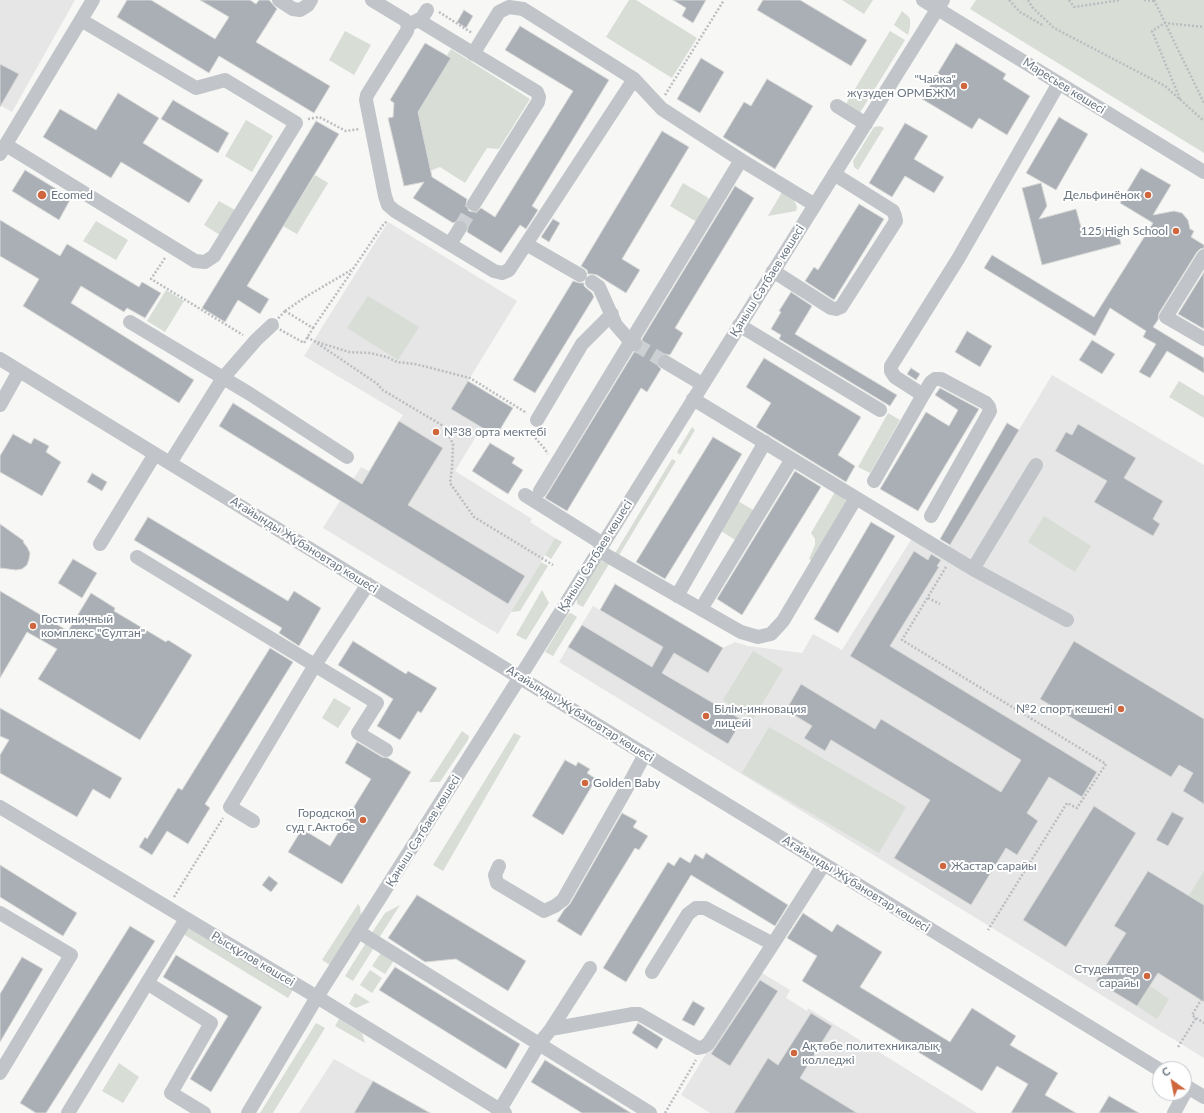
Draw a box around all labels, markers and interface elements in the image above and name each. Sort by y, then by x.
street label: Маресьев көшесі [1020,55,1108,117]
place label: "Чайка" жүзуден ОРМБЖМ [847,72,956,100]
marker: "Чайка" жүзуден ОРМБЖМ [959,81,969,91]
place label: Ecomed [51,188,93,202]
place label: Дельфинёнок [1064,188,1140,202]
marker: Ecomed [36,189,48,201]
marker: Дельфинёнок [1143,190,1153,200]
street label: Қаныш Сәтбаев көшесі [727,223,807,339]
place label: 125 High School [1081,224,1168,238]
marker: 125 High School [1171,226,1181,236]
place label: №38 орта мектебі [444,425,546,439]
marker: №38 орта мектебі [431,427,441,437]
street label: Ағайынды Жұбановтар көшесі [228,494,380,596]
street label: Қаныш Сәтбаев көшесі [555,498,635,614]
place label: Гостиничный комплекс "Султан" [41,612,145,640]
marker: Гостиничный комплекс "Султан" [28,621,38,631]
street label: Ағайынды Жұбановтар көшесі [504,663,656,765]
place label: Білім-инновация лицейі [714,702,806,730]
place label: №2 спорт кешені [1016,702,1113,716]
marker: №2 спорт кешені [1116,704,1126,714]
marker: Білім-инновация лицейі [701,711,711,721]
street label: Қаныш Сәтбаев көшесі [383,773,463,889]
place label: Golden Baby [593,776,661,790]
marker: Golden Baby [580,778,590,788]
place label: Городской суд г.Актобе [286,806,355,834]
marker: Городской суд г.Актобе [358,815,368,825]
street label: Ағайынды Жұбановтар көшесі [780,833,932,935]
place label: Жастар сарайы [951,859,1037,873]
marker: Жастар сарайы [938,861,948,871]
street label: Рысқұлов көшсеі [209,929,297,989]
place label: Студенттер сарайы [1074,962,1139,990]
marker: Студенттер сарайы [1142,971,1152,981]
place label: Ақтөбе политехникалық колледжі [802,1039,940,1067]
marker: Ақтөбе политехникалық колледжі [789,1048,799,1058]
north arrow [1152,1061,1192,1101]
text: С [1159,1064,1172,1079]

